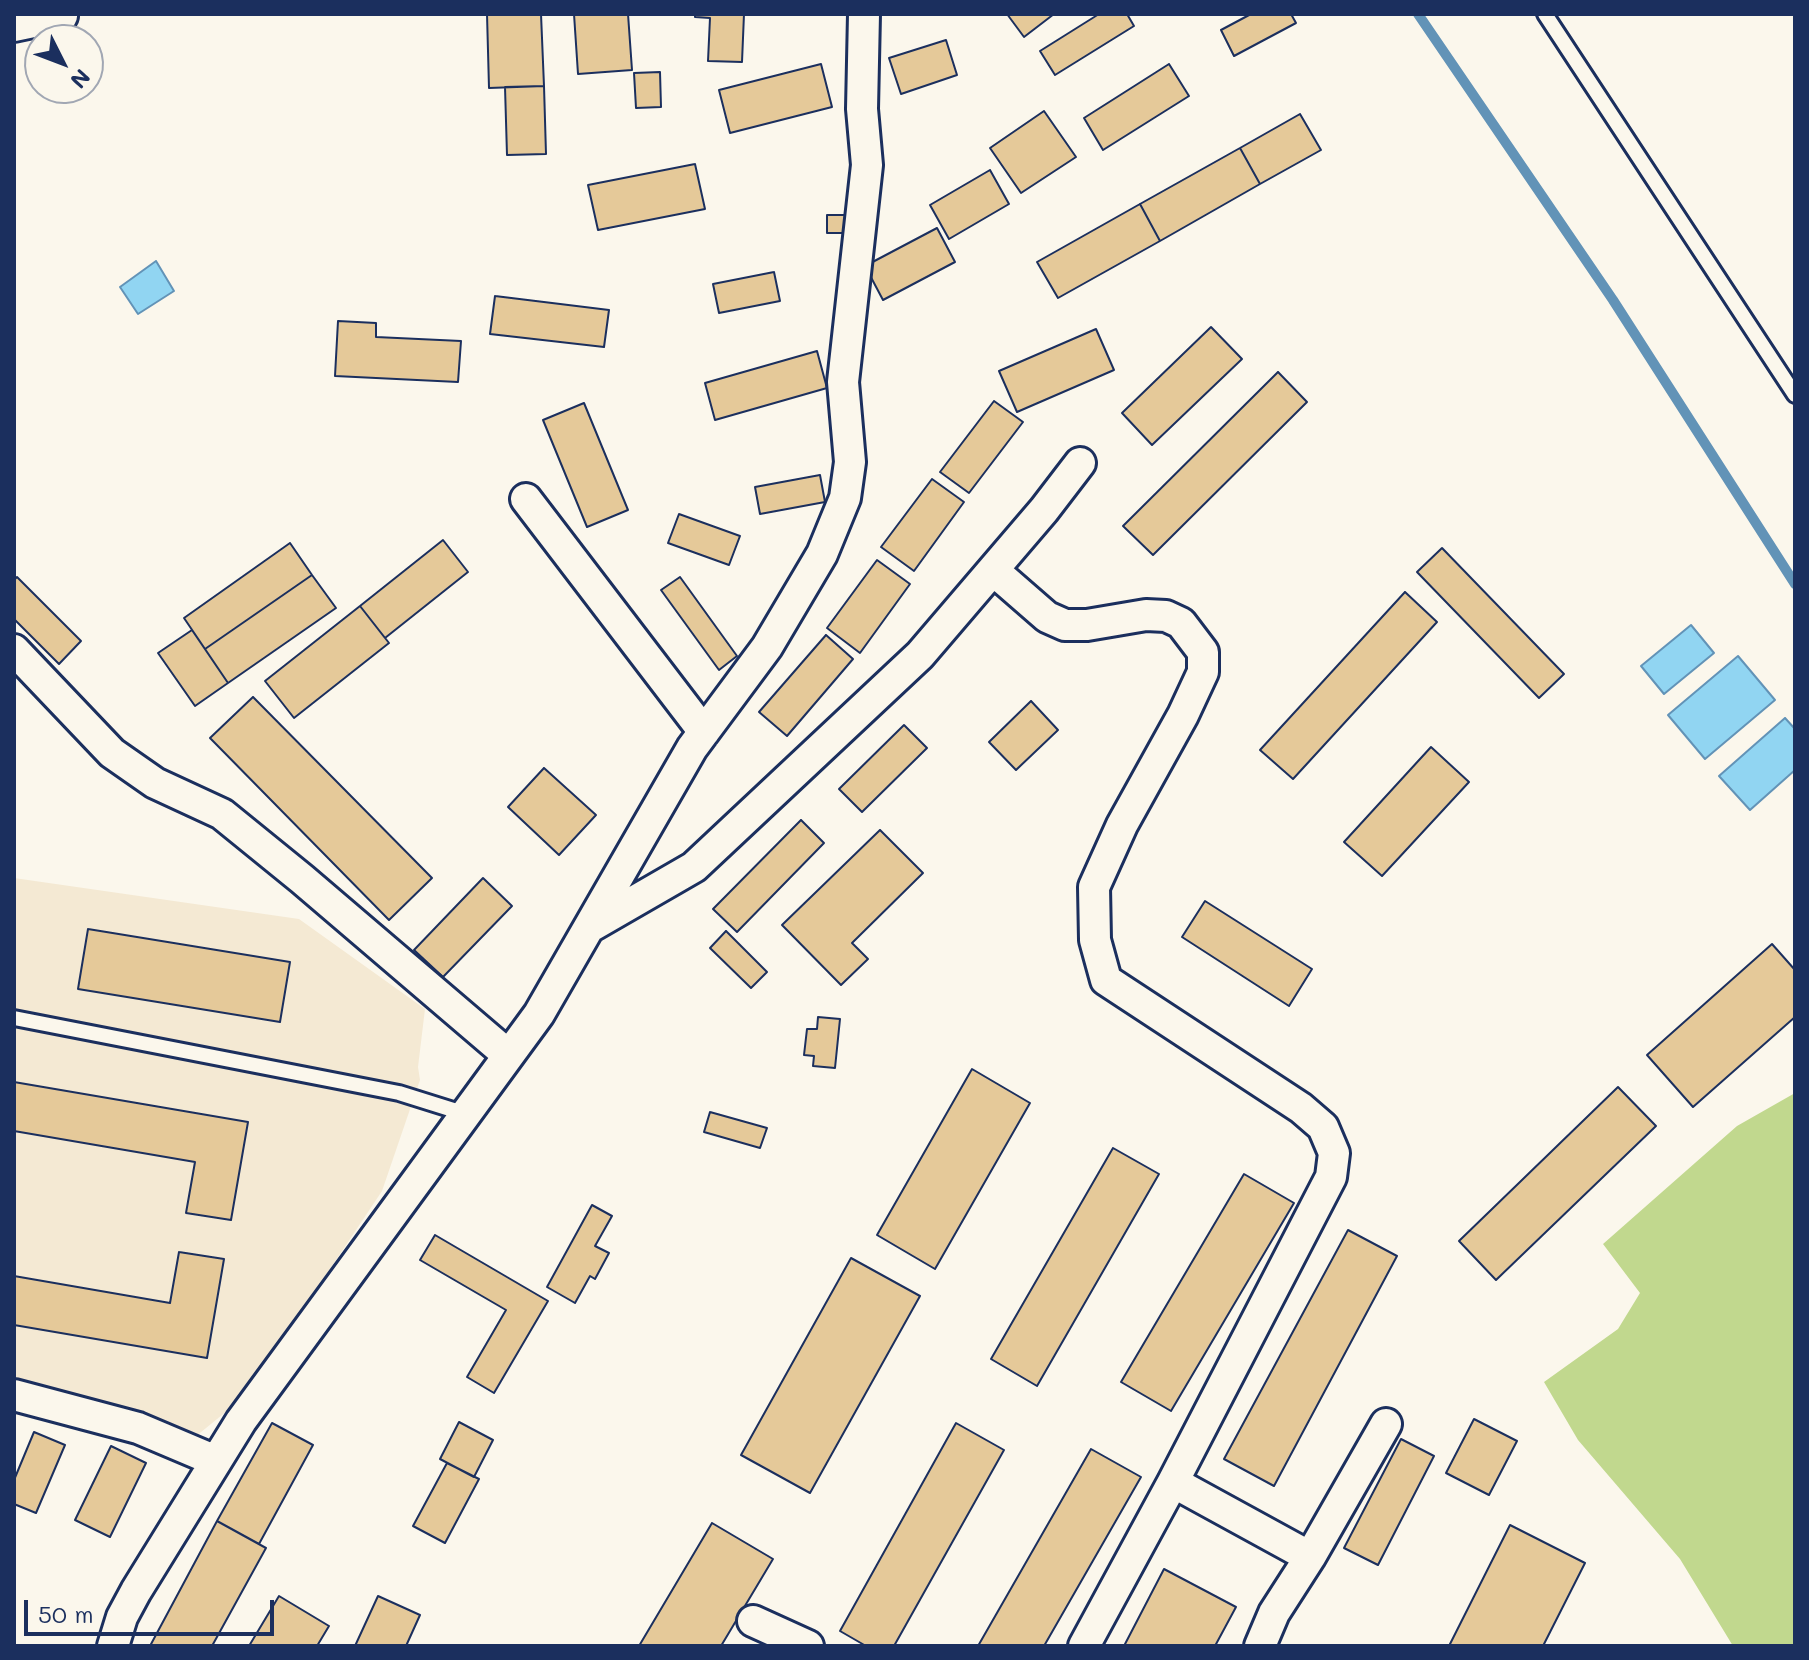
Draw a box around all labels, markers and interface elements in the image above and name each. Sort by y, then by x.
north arrow [24,24,104,104]
text: N [64,63,97,95]
scale bar [28,1584,278,1634]
text: 50 m [38,1598,94,1629]

